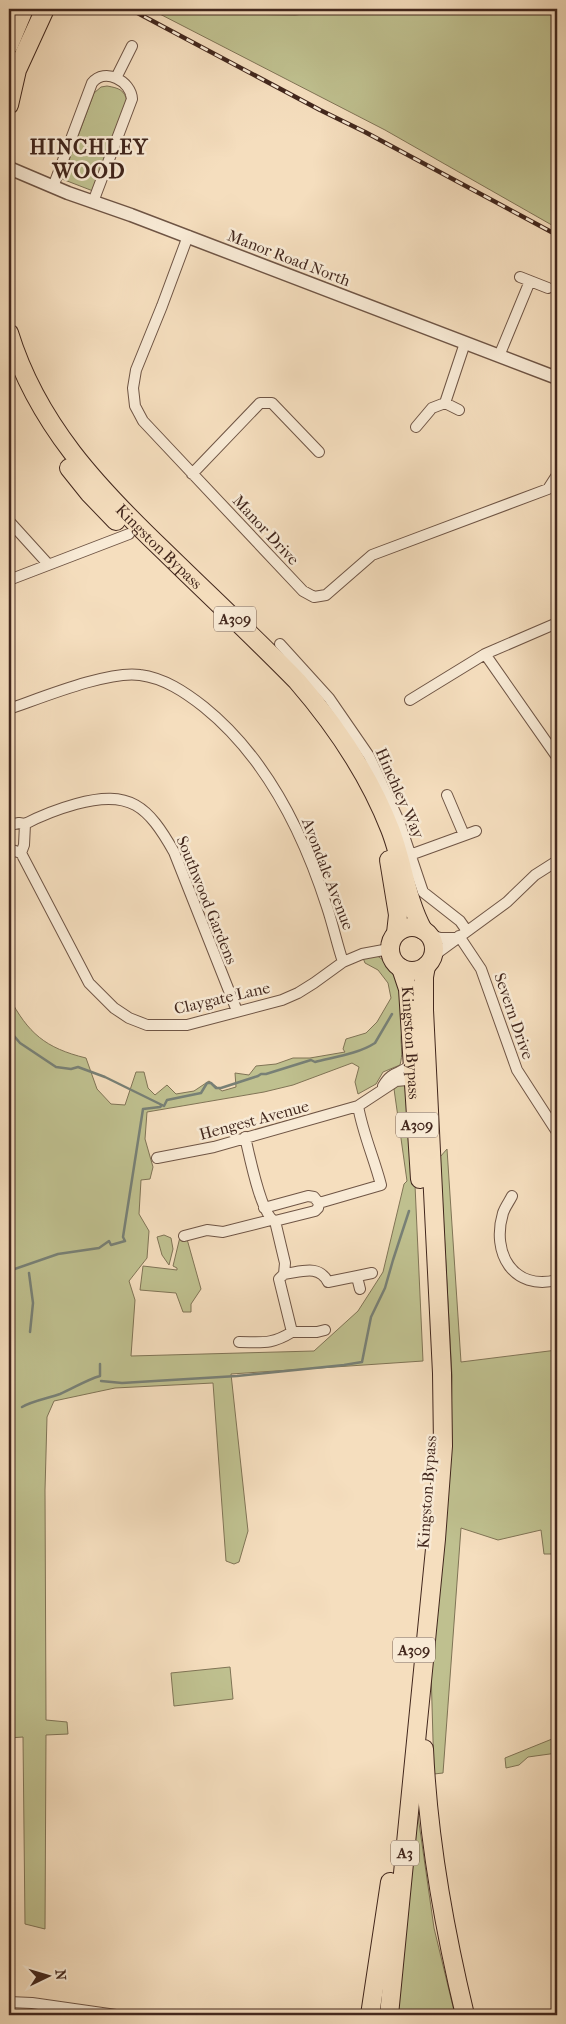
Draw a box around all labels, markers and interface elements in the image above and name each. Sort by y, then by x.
district label: HINCHLEY WOOD [29,135,149,183]
street label: Manor Road North [225,226,353,290]
street label: Manor Drive [229,491,303,569]
street label: Kingston Bypass [112,500,207,593]
road number: A309 [214,606,256,632]
street label: Hinchley Way [372,745,429,842]
street label: Avondale Avenue [298,814,358,933]
street label: Southwood Gardens [173,833,241,967]
street label: Severn Drive [490,970,538,1062]
street label: Claygate Lane [172,978,272,1018]
street label: Kingston Bypass [398,986,424,1100]
street label: Hengest Avenue [197,1096,311,1144]
road number: A309 [396,1112,438,1138]
street label: Kingston Bypass [414,1435,440,1549]
road number: A309 [393,1638,435,1662]
road number: A3 [391,1840,419,1866]
north arrow [22,1952,72,2002]
text: N [52,1969,69,1981]

